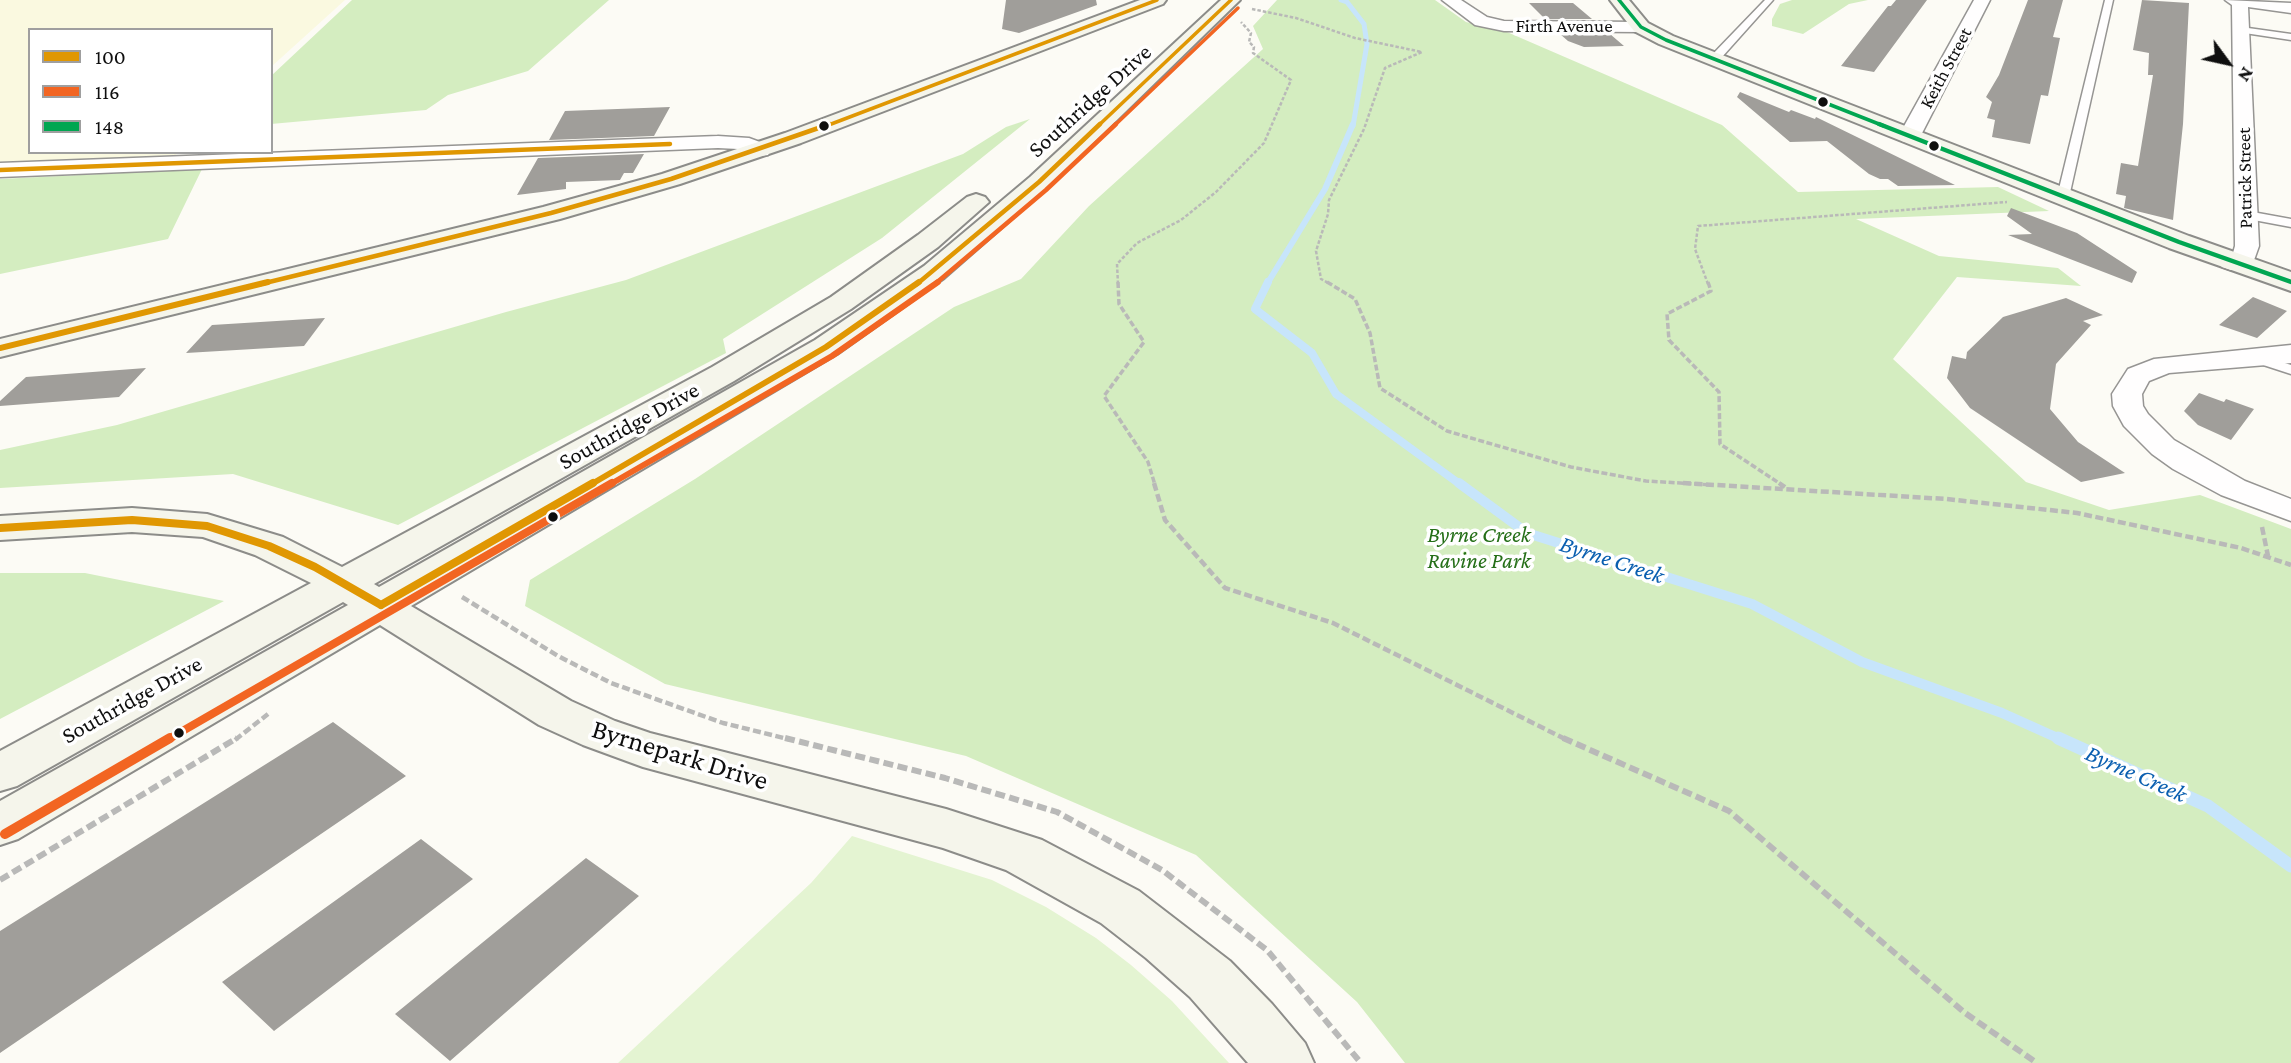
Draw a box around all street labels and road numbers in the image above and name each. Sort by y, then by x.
street label: Firth Avenue [1515,15,1613,37]
street label: Keith Street [1915,24,1977,112]
street label: Southridge Drive [1023,39,1157,163]
street label: Patrick Street [2233,127,2257,229]
street label: Southridge Drive [554,376,704,476]
street label: Southridge Drive [57,650,207,750]
street label: Byrnepark Drive [588,712,772,798]

